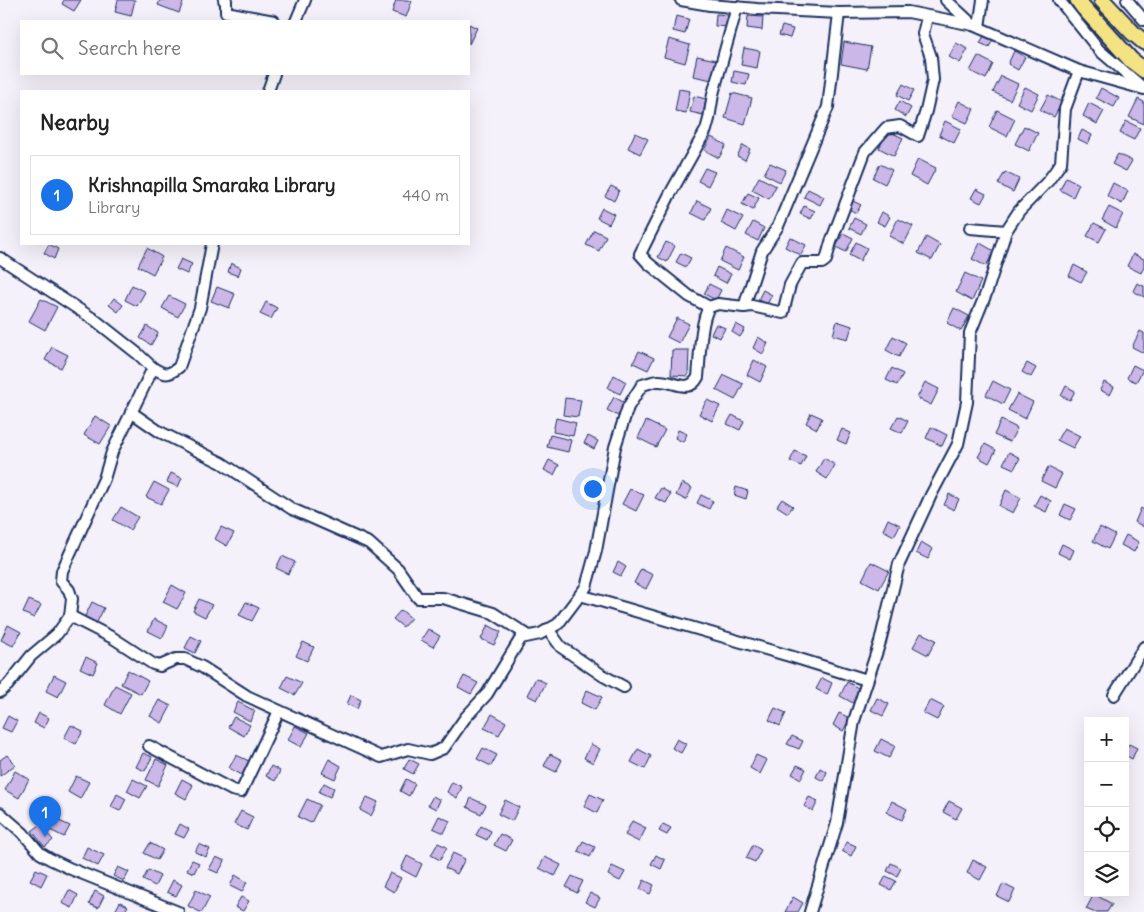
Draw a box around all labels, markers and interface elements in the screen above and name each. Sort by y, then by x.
search box [20,20,470,75]
icon: search [38,34,66,62]
text: Search here [78,36,181,60]
text: Nearby [40,109,110,136]
text: Krishnapilla Smaraka Library [88,173,336,197]
text: 1 [54,185,60,205]
text: 440 m [402,185,449,205]
text: Library [88,197,140,217]
your location [580,476,606,502]
map controls [1084,717,1129,897]
button: + [1084,717,1129,762]
button: − [1084,762,1129,807]
pin: 1 [29,796,61,837]
button: locate [1084,807,1129,852]
button: layers [1084,852,1129,897]

